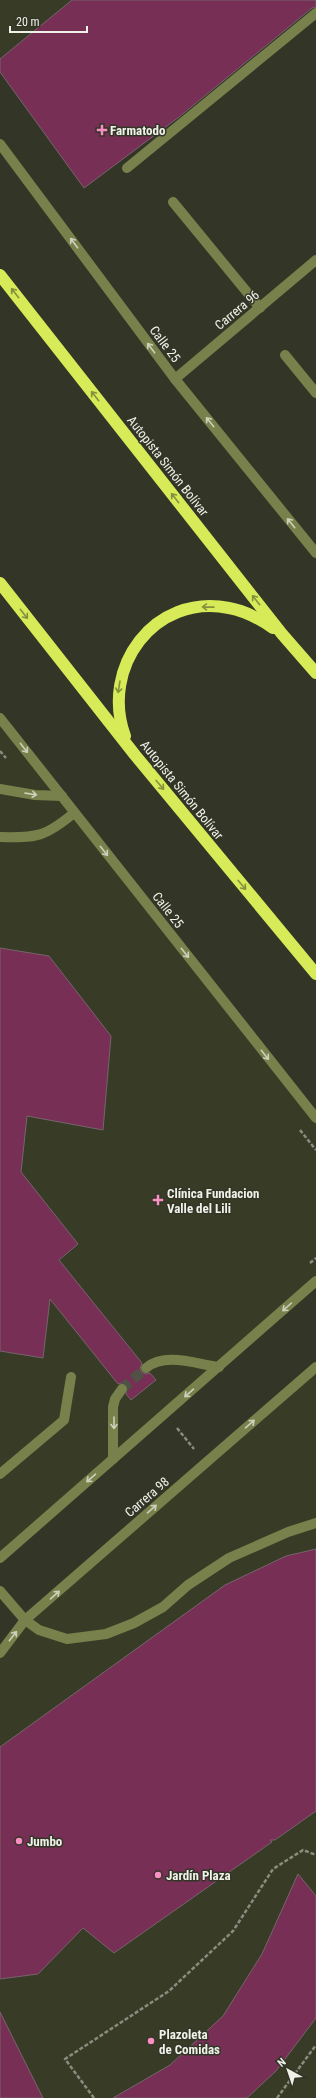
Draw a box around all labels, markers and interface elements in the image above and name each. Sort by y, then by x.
scale bar [10,8,87,34]
text: 20 m [16,15,40,29]
place label: Farmatodo [110,123,166,138]
marker: Farmatodo [97,125,107,135]
one-way arrow [70,238,78,249]
street label: Carrera 96 [212,287,262,333]
one-way arrow [10,288,19,299]
street label: Calle 25 [147,323,183,365]
one-way arrow [147,342,155,353]
one-way arrow [91,390,99,401]
street label: Autopista Simón Bolívar [124,413,212,519]
one-way arrow [205,417,214,427]
one-way arrow [171,492,180,503]
one-way arrow [287,518,296,528]
one-way arrow [251,595,260,606]
one-way arrow [202,603,215,611]
one-way arrow [20,608,28,619]
one-way arrow [115,680,123,693]
street label: Autopista Simón Bolívar [137,737,227,843]
one-way arrow [20,743,28,754]
one-way arrow [155,780,164,790]
one-way arrow [24,790,37,798]
one-way arrow [99,846,108,856]
one-way arrow [238,880,247,891]
street label: Calle 25 [149,889,187,931]
one-way arrow [180,947,189,958]
one-way arrow [261,1049,270,1060]
place label: Clínica Fundacion Valle del Lili [167,1186,259,1216]
marker: Clínica Fundacion Valle del Lili [152,1194,164,1206]
one-way arrow [282,1303,292,1312]
one-way arrow [184,1389,195,1398]
one-way arrow [110,1416,118,1429]
one-way arrow [245,1419,256,1428]
one-way arrow [86,1474,96,1483]
street label: Carrera 98 [122,1474,172,1520]
one-way arrow [147,1505,158,1514]
one-way arrow [49,1590,60,1599]
one-way arrow [8,1631,17,1642]
place label: Jumbo [27,1834,63,1849]
marker: Jumbo [14,1836,24,1846]
place label: Jardín Plaza [166,1868,231,1883]
marker: Jardín Plaza [153,1870,163,1880]
place label: Plazoleta de Comidas [159,2027,220,2057]
marker: Plazoleta de Comidas [146,2036,156,2046]
north arrow [268,2050,308,2090]
text: N [275,2055,289,2070]

